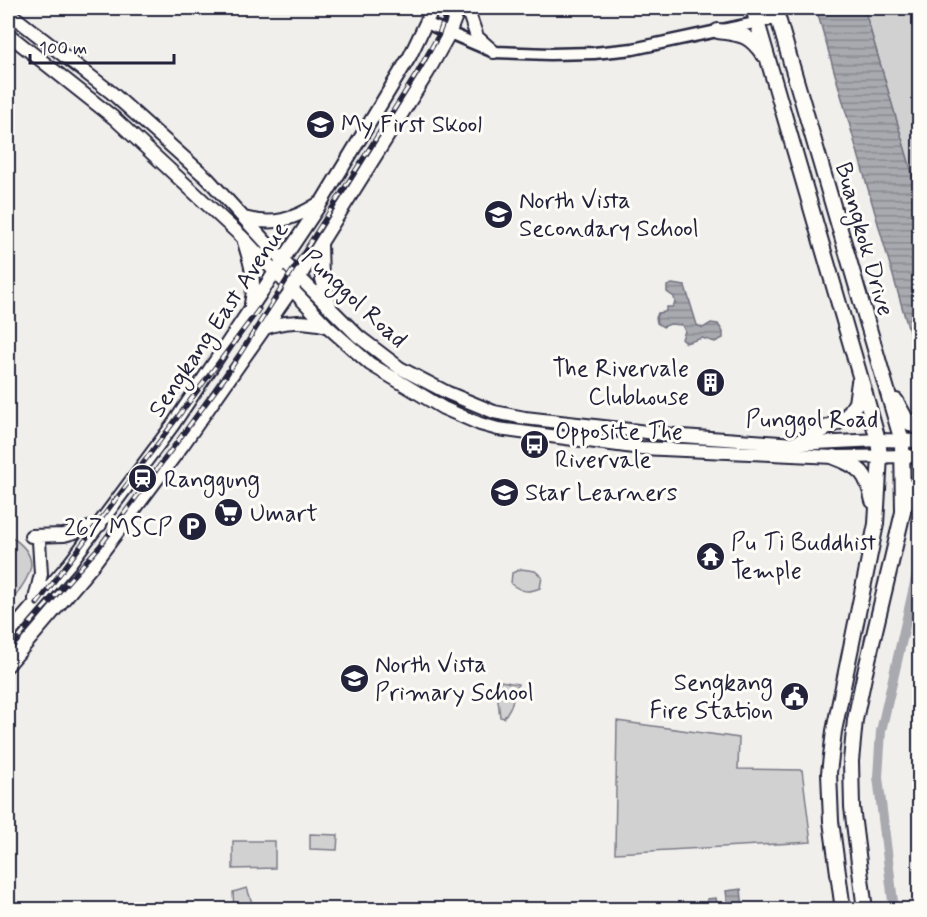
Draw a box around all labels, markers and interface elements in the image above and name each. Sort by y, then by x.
scale bar [30,27,174,65]
text: 100 m [39,37,87,61]
school or university icon: My First Skool [304,108,336,140]
place label: My First Skool [341,110,482,141]
street label: Buangkok Drive [825,159,900,320]
place label: North Vista Secondary School [519,186,699,245]
school or university icon: North Vista Secondary School [482,198,514,230]
street label: Sengkang East Avenue [142,216,298,425]
street label: Punggol Road [294,243,413,357]
place label: The Rivervale Clubhouse [552,354,689,413]
building icon: The Rivervale Clubhouse [694,366,726,398]
street label: Punggol Road [746,405,878,438]
place label: Opposite The Rivervale [555,417,683,476]
bus stop icon: Opposite The Rivervale [518,429,550,461]
station icon: Ranggung [127,463,159,495]
place label: Ranggung [164,465,260,498]
school or university icon: Star Learners [488,476,520,508]
place label: Star Learners [525,478,678,509]
supermarket icon: Umart [213,497,245,529]
place label: Umart [250,499,318,530]
parking icon: 267 MSCP [177,511,209,543]
place label: 267 MSCP [64,513,173,544]
place label: Pu Ti Buddhist Temple [731,528,876,587]
temple icon: Pu Ti Buddhist Temple [694,540,726,572]
place label: North Vista Primary School [375,650,534,709]
school or university icon: North Vista Primary School [338,662,370,694]
place label: Sengkang Fire Station [649,668,773,727]
public building icon: Sengkang Fire Station [778,680,810,712]

